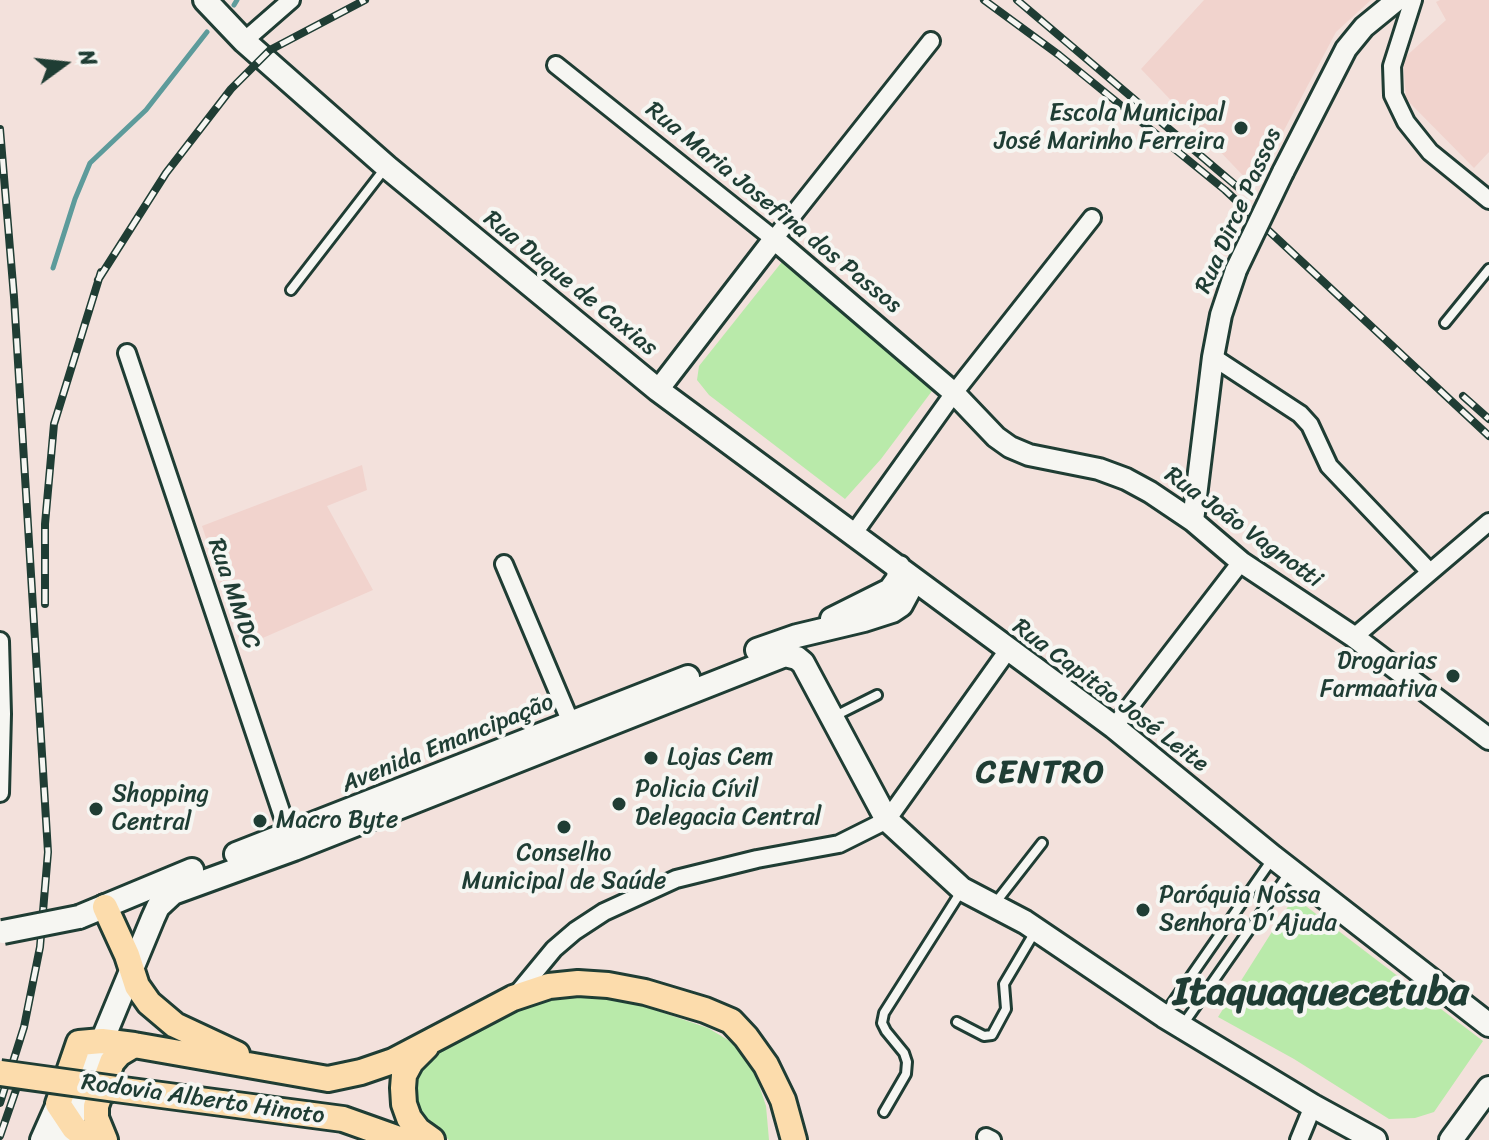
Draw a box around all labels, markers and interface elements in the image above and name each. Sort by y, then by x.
north arrow [24,24,104,104]
text: N [67,45,108,70]
street label: Rua Maria Josefina dos Passos [639,96,907,320]
place label: Escola Municipal José Marinho Ferreira [994,100,1225,156]
marker: Escola Municipal José Marinho Ferreira [1232,119,1250,137]
street label: Rua Dirce Passos [1190,124,1288,298]
street label: Rua Duque de Caxias [477,205,663,363]
street label: Rua João Vagnotti [1159,461,1327,595]
street label: Rua MMDC [201,535,265,653]
street label: Rua Capitão José Leite [1006,613,1214,779]
place label: Drogarias Farmaativa [1320,648,1437,704]
marker: Drogarias Farmaativa [1444,667,1462,685]
street label: Avenida Emancipação [338,688,558,800]
place label: Lojas Cem [667,744,773,772]
marker: Lojas Cem [642,749,660,767]
district label: CENTRO [977,755,1105,793]
place label: Policia Cívil Delegacia Central [635,776,821,832]
place label: Shopping Central [112,781,209,837]
marker: Policia Cívil Delegacia Central [610,795,628,813]
marker: Shopping Central [87,800,105,818]
place label: Macro Byte [276,807,398,835]
marker: Macro Byte [251,812,269,830]
marker: Conselho Municipal de Saúde [555,818,573,836]
place label: Conselho Municipal de Saúde [462,840,666,896]
place label: Paróquia Nossa Senhora D'Ajuda [1159,882,1337,938]
marker: Paróquia Nossa Senhora D'Ajuda [1134,901,1152,919]
district label: Itaquaquecetuba [1173,970,1469,1018]
street label: Rodovia Alberto Hinoto [80,1069,326,1131]

